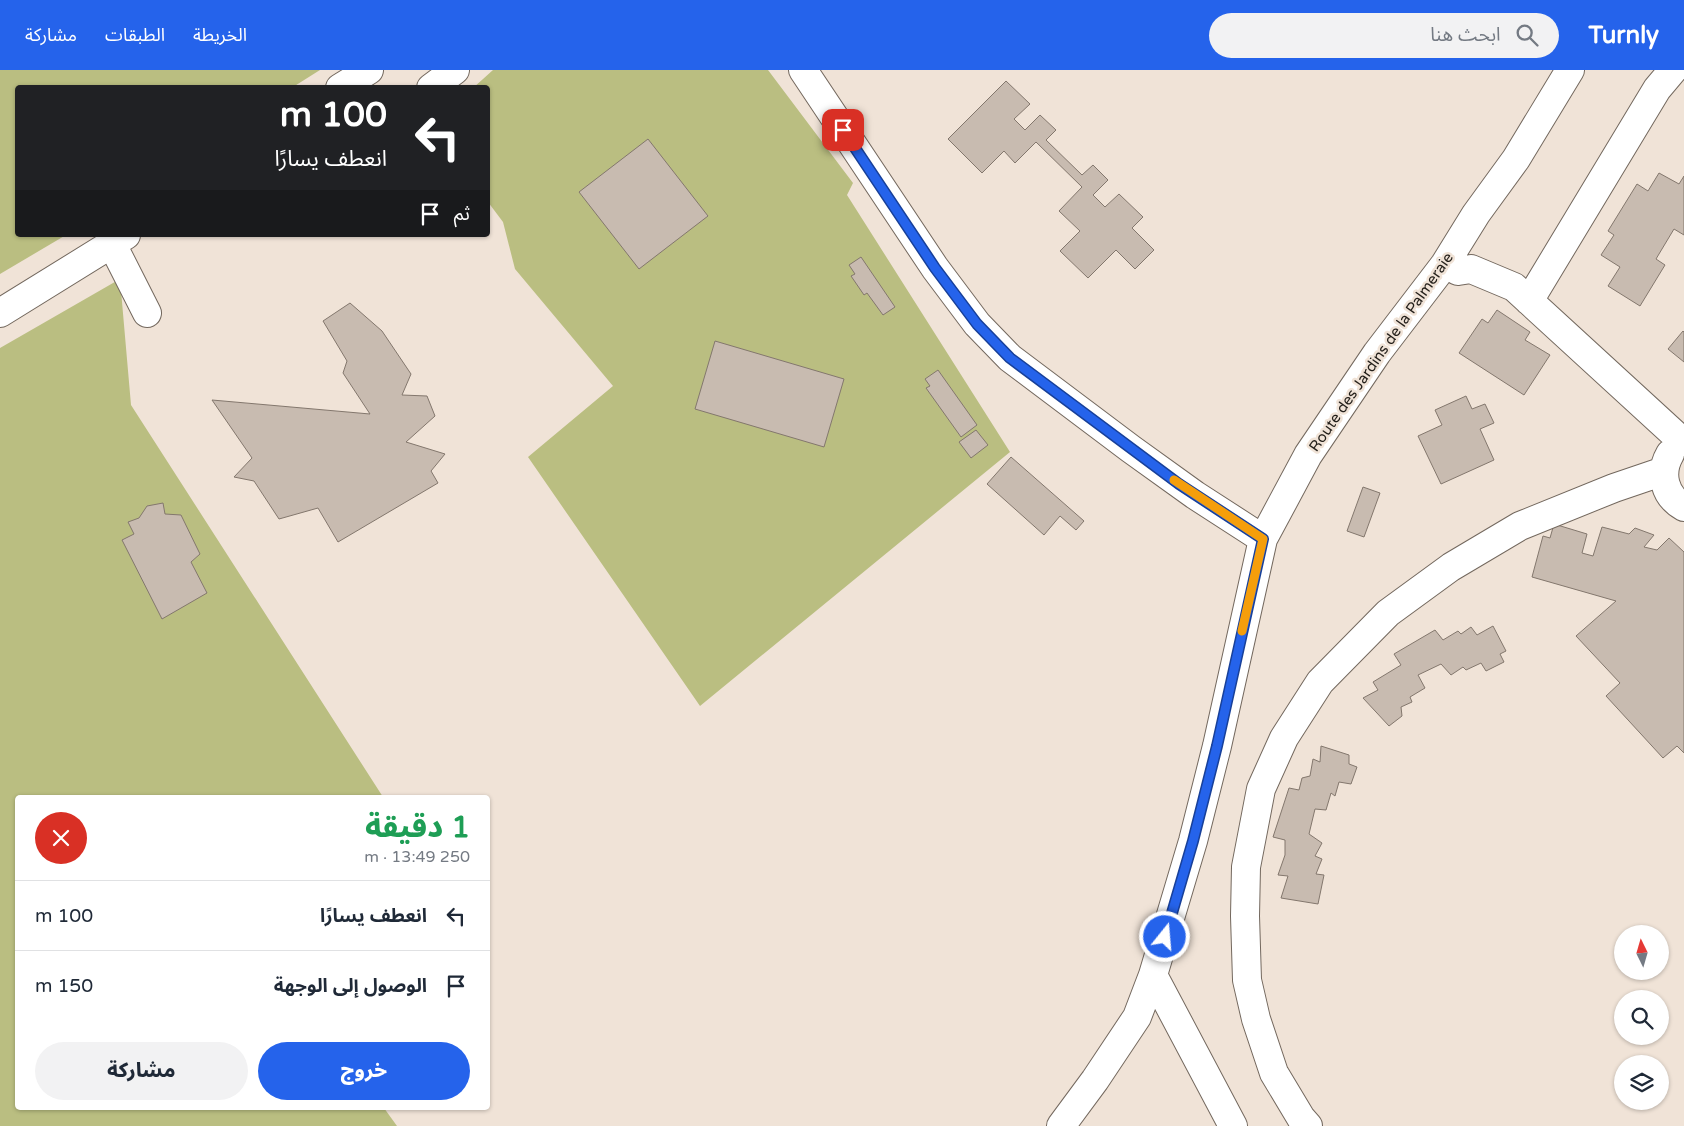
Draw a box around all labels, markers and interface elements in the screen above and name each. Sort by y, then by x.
search box [1209,13,1559,58]
icon: search [1513,21,1541,49]
text: Turnly [1589,21,1659,50]
text: مشاركة [25,24,77,46]
text: الطبقات [105,24,165,46]
text: الخريطة [193,24,247,46]
text: ابحث هنا [1430,24,1501,46]
text: 100 m [280,94,387,136]
icon: left [405,105,470,170]
pin [822,109,864,151]
icon: arrive [829,116,857,144]
text: انعطف يسارًا [274,146,387,172]
icon: arrive [416,200,444,228]
text: ثم [454,203,470,225]
street label: Route des Jardins de la Palmeraie [1305,249,1457,455]
text: 1 دقيقة [365,809,470,846]
button: close [35,812,87,864]
text: 250 m · 13:49 [364,847,470,867]
icon: left [442,902,470,930]
text: 100 m [35,905,93,927]
text: انعطف يسارًا [320,905,427,927]
position arrow [1138,910,1190,962]
north arrow [1614,925,1669,980]
map controls [1614,925,1669,1110]
icon: arrive [442,972,470,1000]
text: 150 m [35,975,93,997]
text: الوصول إلى الوجهة [274,975,427,997]
button: search [1614,990,1669,1045]
button: مشاركة [35,1042,248,1100]
button: خروج [258,1042,470,1100]
button: layers [1614,1055,1669,1110]

